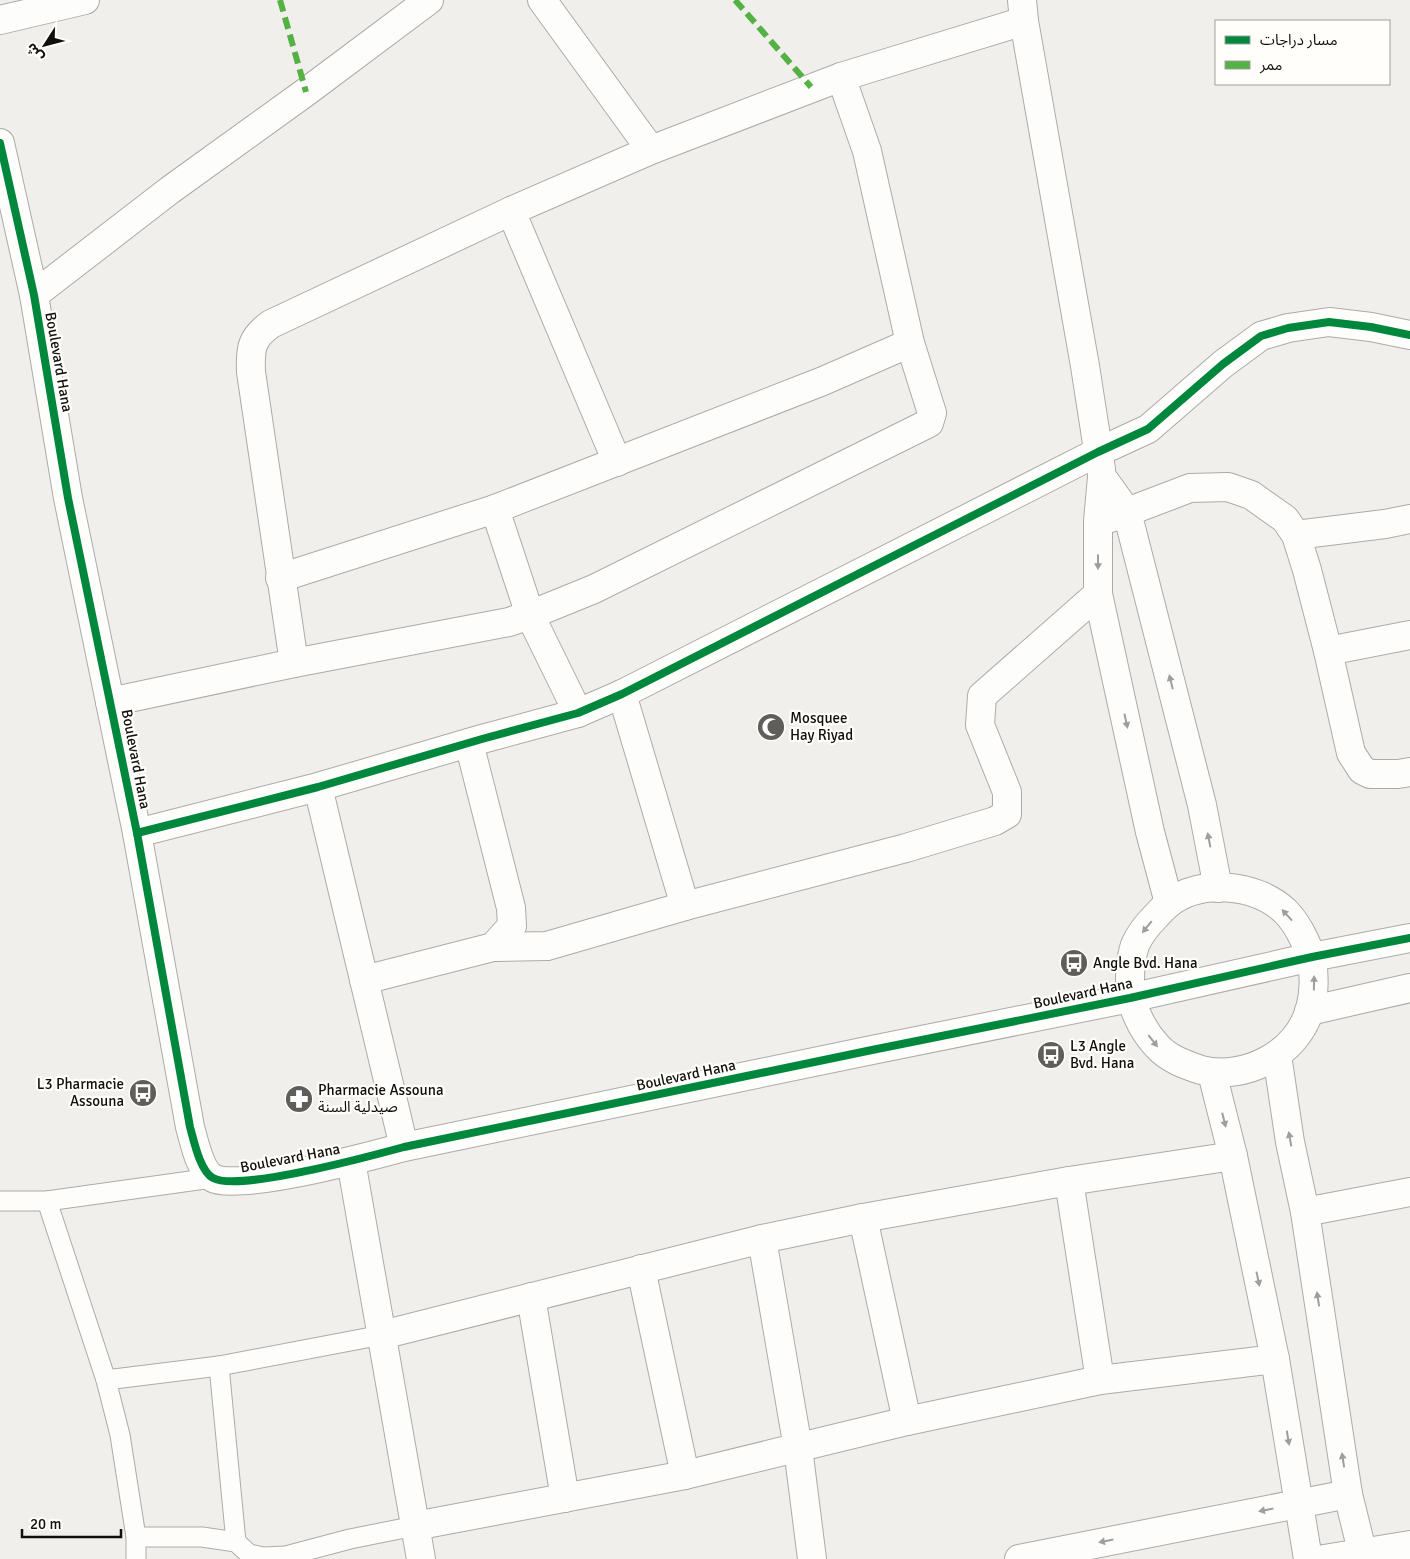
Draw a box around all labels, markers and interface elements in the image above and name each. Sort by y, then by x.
north arrow [20,20,70,70]
legend [1215,20,1390,85]
text: مسار دراجات [1260,31,1338,49]
text: ش [22,40,47,65]
text: ممر [1259,56,1283,74]
street label: Boulevard Hana [41,311,77,413]
one-way arrow [1094,554,1102,570]
one-way arrow [1167,674,1175,689]
street label: Boulevard Hana [118,708,154,810]
place label: Mosquee Hay Riyad [790,709,853,744]
mosque icon: Mosquee Hay Riyad [756,712,786,742]
one-way arrow [1122,714,1130,730]
one-way arrow [1205,832,1213,847]
one-way arrow [1282,909,1293,922]
one-way arrow [1141,920,1152,933]
bus stop icon: Angle Bvd. Hana [1059,948,1089,978]
place label: Angle Bvd. Hana [1093,954,1198,972]
street label: Boulevard Hana [1032,974,1134,1012]
one-way arrow [1310,975,1318,991]
one-way arrow [1148,1034,1158,1048]
place label: L3 Angle Bvd. Hana [1070,1037,1134,1072]
bus stop icon: L3 Angle Bvd. Hana [1036,1040,1066,1070]
street label: Boulevard Hana [635,1056,737,1094]
place label: L3 Pharmacie Assouna [37,1075,124,1110]
bus stop icon: L3 Pharmacie Assouna [128,1078,158,1108]
place label: Pharmacie Assouna صيدلية السنة [318,1081,444,1116]
pharmacy icon: Pharmacie Assouna صيدلية السنة [284,1084,314,1114]
one-way arrow [1220,1112,1228,1127]
one-way arrow [1286,1131,1294,1147]
street label: Boulevard Hana [239,1140,341,1176]
one-way arrow [1255,1271,1263,1287]
one-way arrow [1314,1291,1322,1307]
one-way arrow [1285,1431,1293,1447]
one-way arrow [1338,1452,1346,1468]
scale bar [22,1506,121,1538]
one-way arrow [1257,1507,1273,1515]
text: 20 m [30,1515,61,1533]
one-way arrow [1098,1538,1114,1546]

